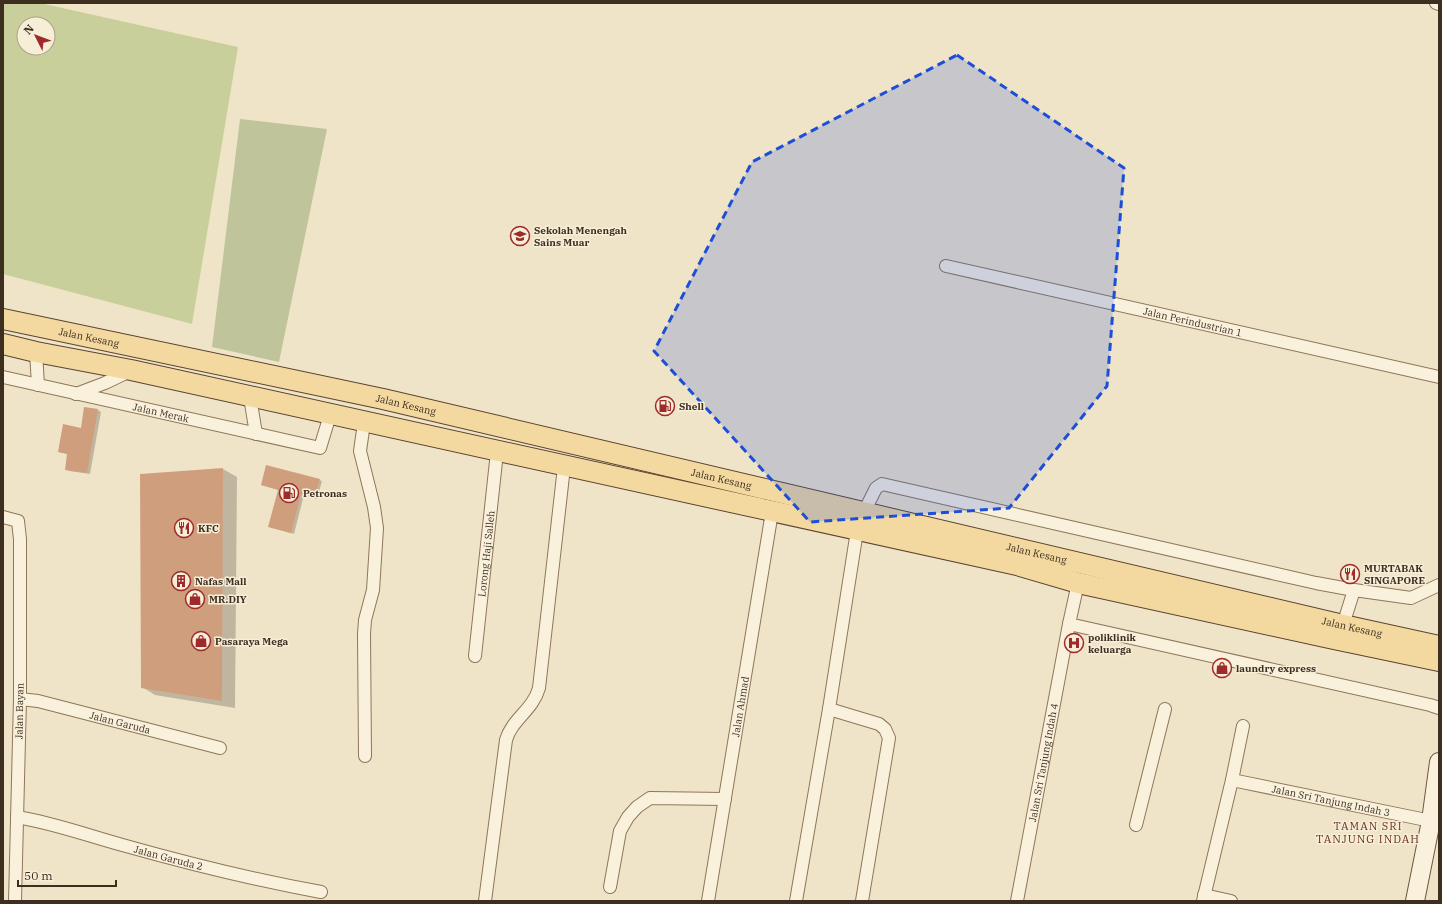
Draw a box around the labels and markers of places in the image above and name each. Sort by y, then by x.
place label: Sekolah Menengah Sains Muar [534,224,628,249]
school or university icon: Sekolah Menengah Sains Muar [509,225,531,247]
fuel station icon: Shell [654,395,676,417]
place label: Shell [679,400,704,413]
fuel station icon: Petronas [278,482,300,504]
place label: Petronas [303,487,347,500]
restaurant icon: KFC [173,517,195,539]
place label: KFC [198,522,219,535]
place label: MURTABAK SINGAPORE [1364,562,1425,587]
restaurant icon: MURTABAK SINGAPORE [1339,563,1361,585]
building icon: Nafas Mall [170,570,192,592]
place label: Nafas Mall [195,575,247,588]
shop icon: MR.DIY [184,588,206,610]
place label: MR.DIY [209,593,247,606]
shop icon: Pasaraya Mega [190,630,212,652]
place label: poliklinik keluarga [1088,631,1137,656]
hospital icon: poliklinik keluarga [1063,632,1085,654]
place label: Pasaraya Mega [215,635,289,648]
shop icon: laundry express [1211,657,1233,679]
place label: laundry express [1236,662,1316,675]

